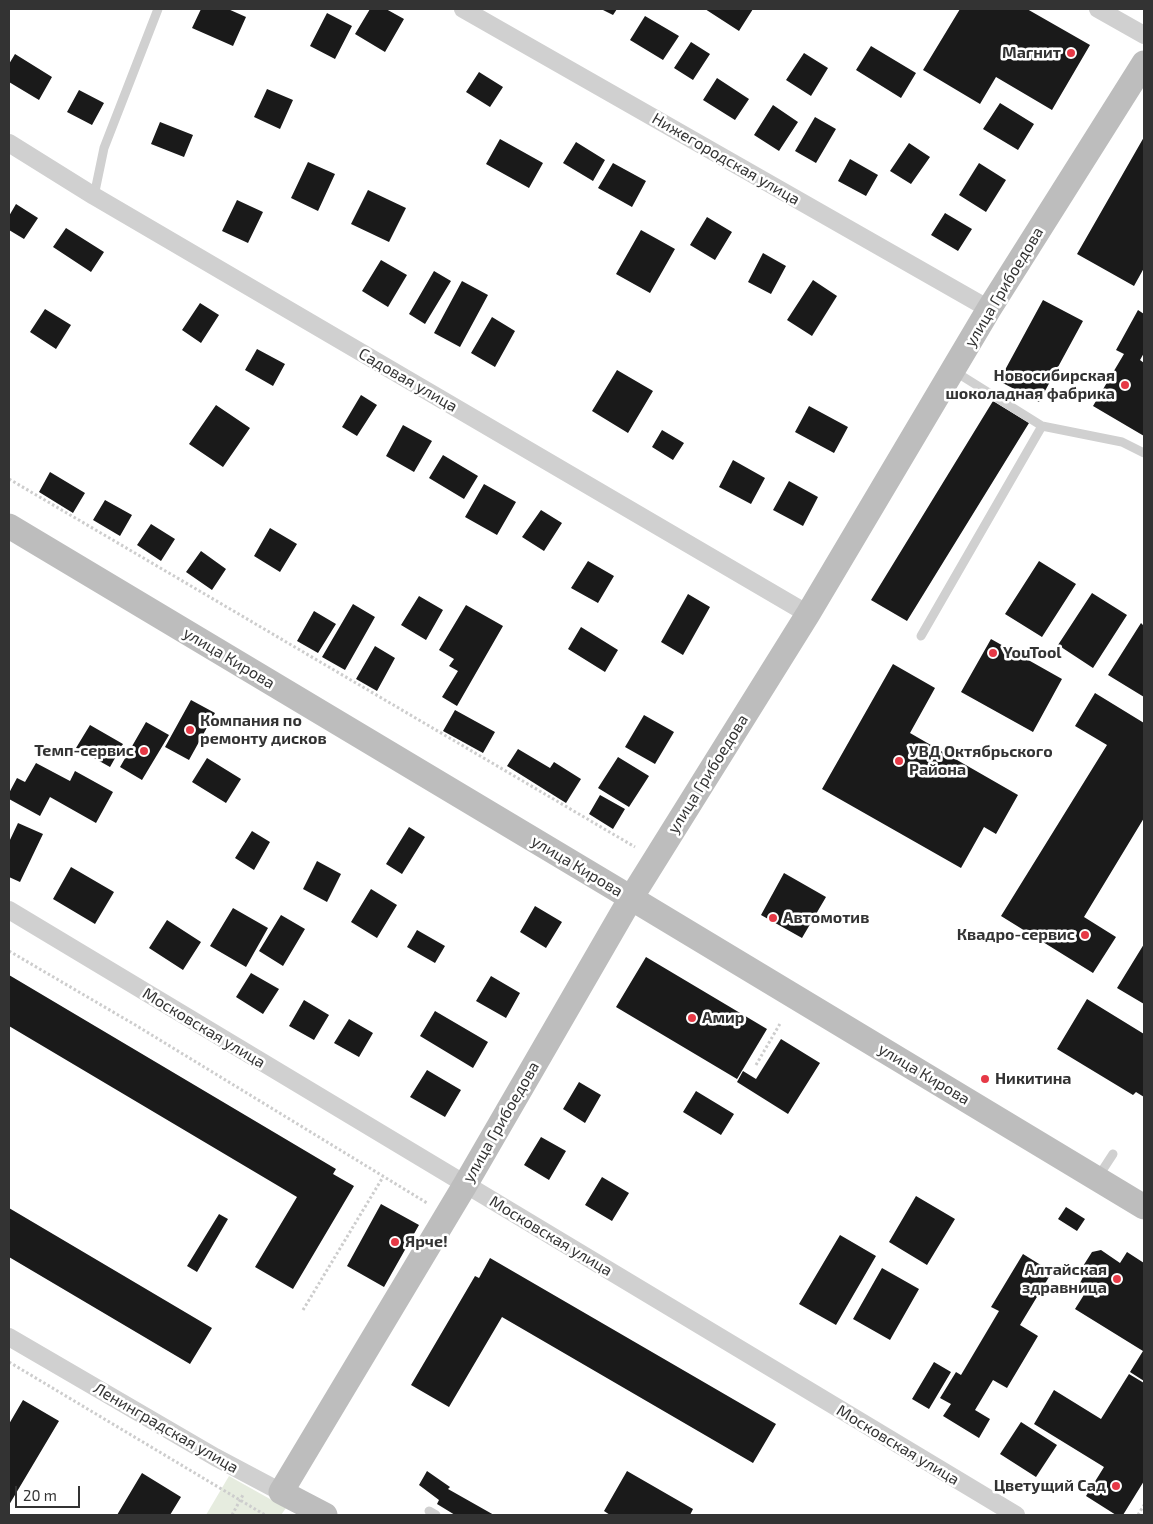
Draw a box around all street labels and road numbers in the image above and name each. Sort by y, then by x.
street label: Нижегородская улица [649,109,803,209]
street label: улица Грибоедова [961,223,1047,351]
street label: Садовая улица [355,344,461,416]
street label: улица Кирова [180,623,278,693]
street label: улица Грибоедова [664,711,752,837]
street label: улица Кирова [528,831,626,901]
street label: Московская улица [139,984,269,1072]
street label: улица Кирова [875,1039,973,1109]
street label: улица Грибоедова [459,1058,543,1186]
street label: Московская улица [486,1192,616,1280]
street label: Ленинградская улица [90,1379,242,1477]
street label: Московская улица [833,1401,963,1489]

